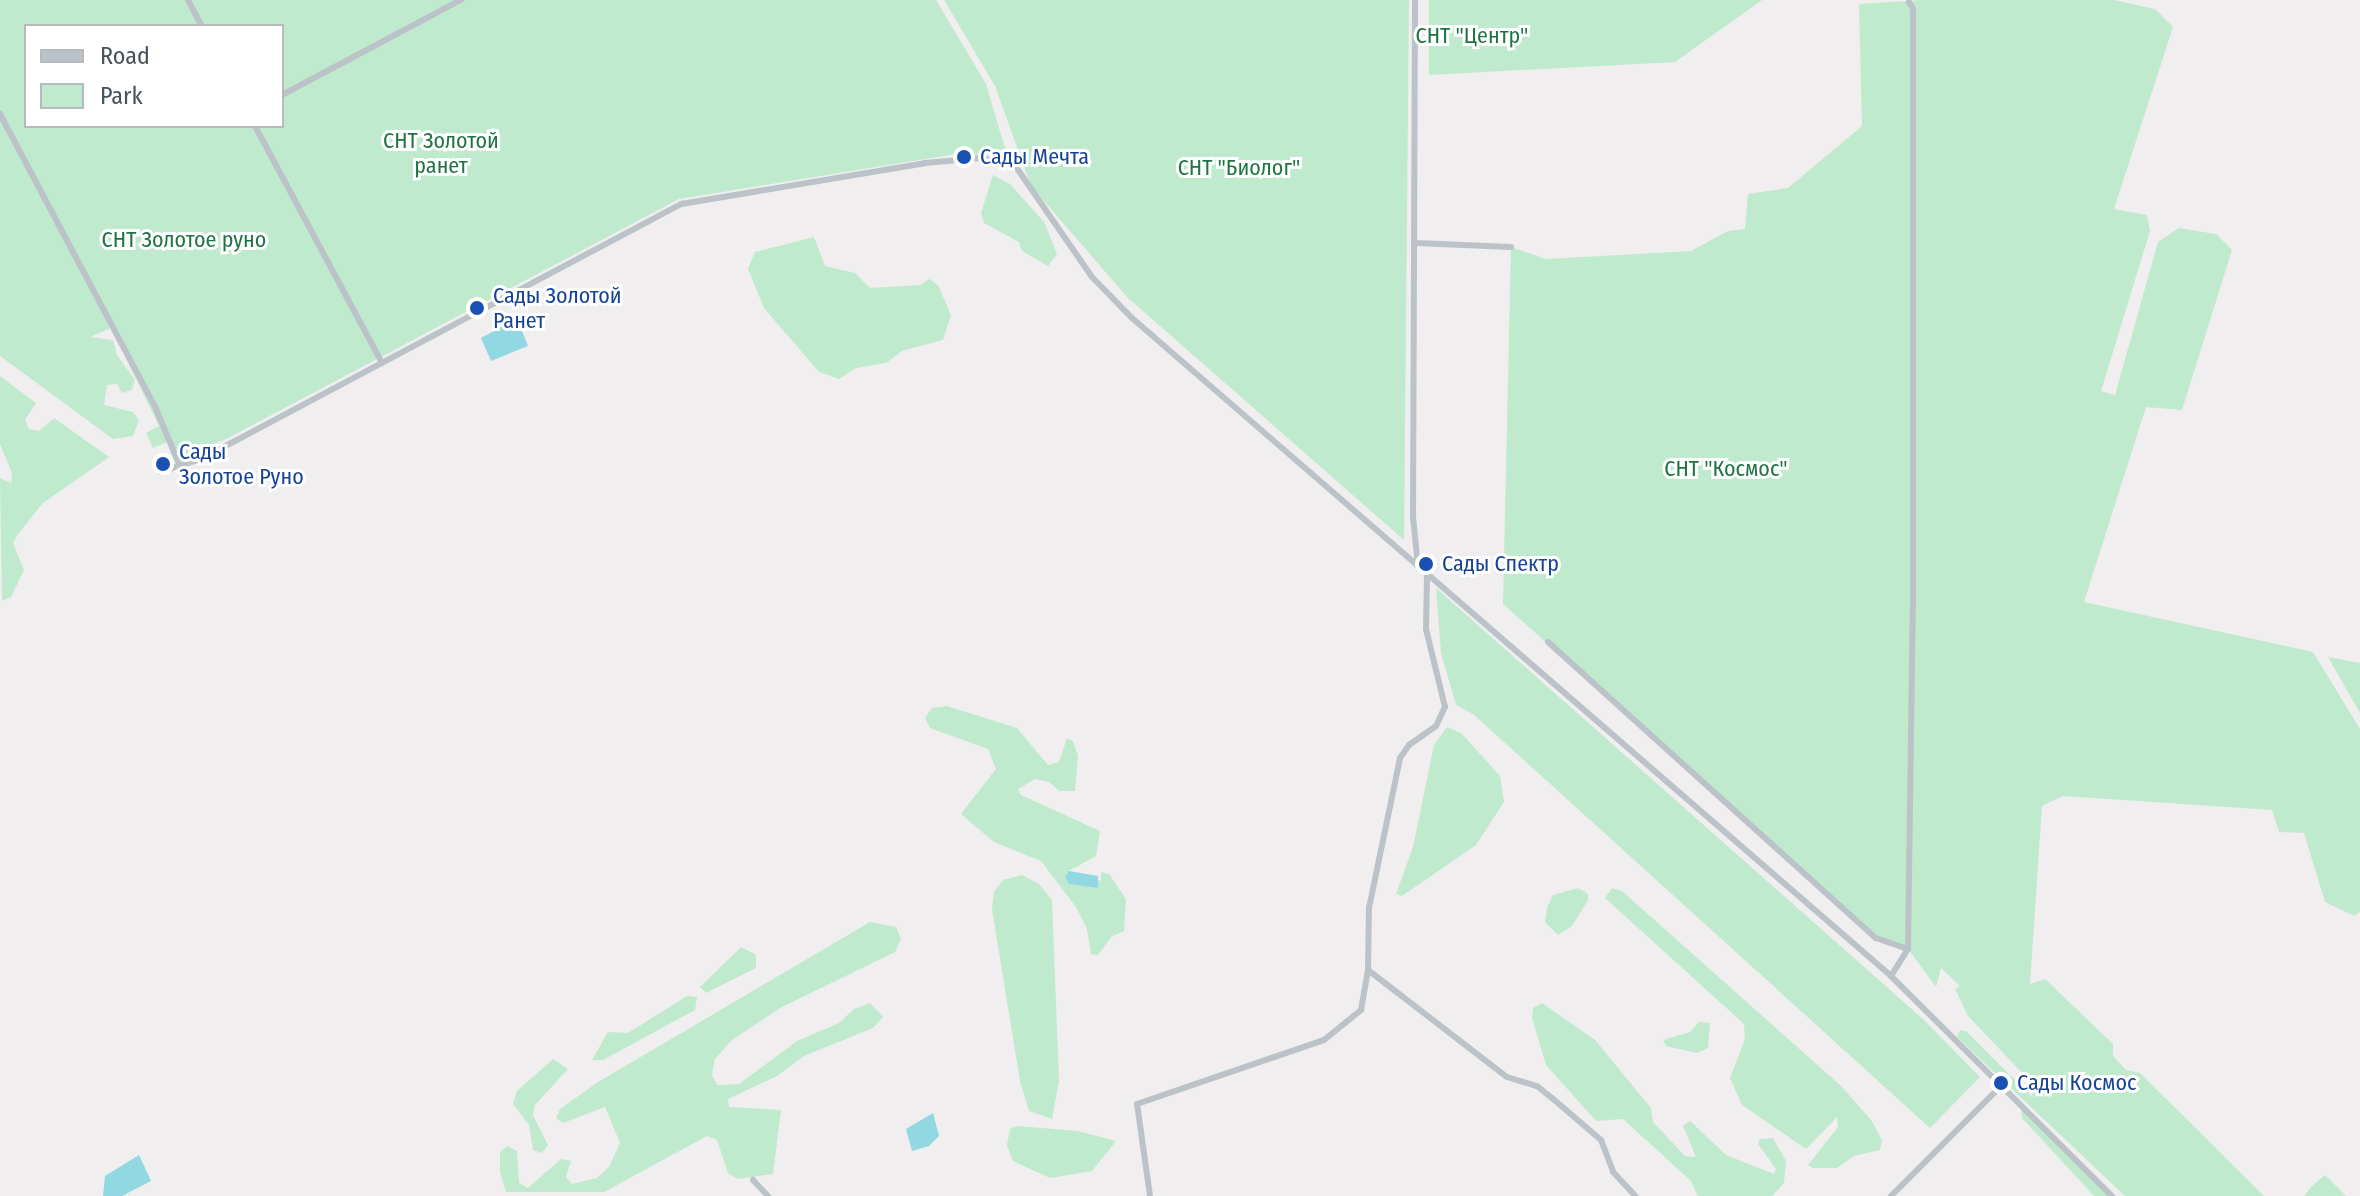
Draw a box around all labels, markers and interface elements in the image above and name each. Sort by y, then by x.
park label: СНТ "Центр" [1416,23,1528,49]
legend [24,24,284,128]
text: Road [100,42,150,70]
text: Park [100,82,143,110]
park label: СНТ Золотой ранет [383,127,499,178]
place label: Сады Мечта [980,144,1089,170]
marker: Сады Мечта [955,148,973,166]
park label: СНТ "Биолог" [1178,155,1300,181]
park label: СНТ Золотое руно [102,227,266,253]
place label: Сады Золотой Ранет [493,282,622,334]
marker: Сады Золотой Ранет [468,299,486,317]
place label: Сады Золотое Руно [179,438,304,490]
marker: Сады Золотое Руно [154,455,172,473]
park label: СНТ "Космос" [1664,456,1788,482]
place label: Сады Спектр [1442,551,1559,577]
marker: Сады Спектр [1417,555,1435,573]
place label: Сады Космос [2017,1070,2136,1096]
marker: Сады Космос [1992,1074,2010,1092]

